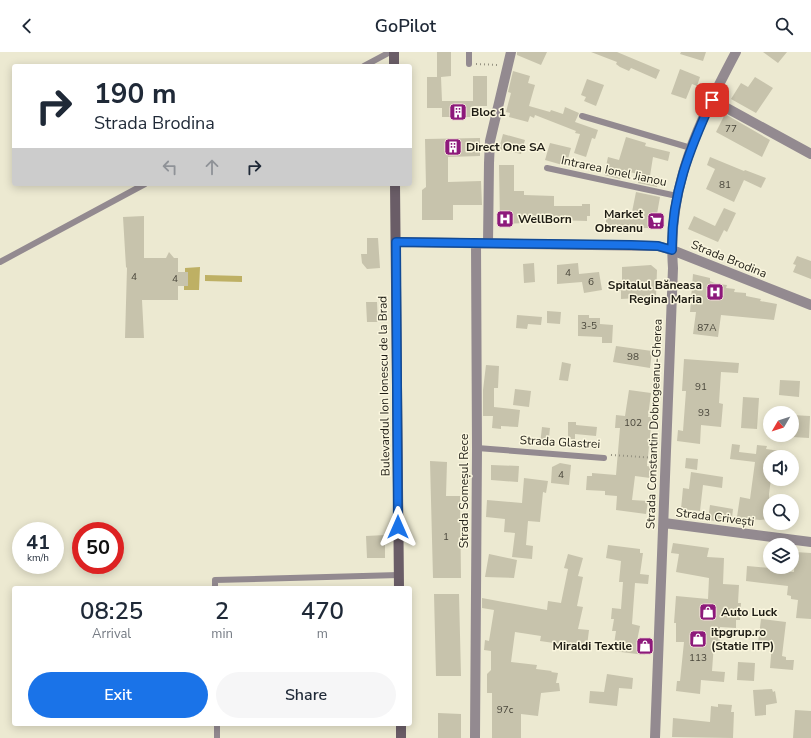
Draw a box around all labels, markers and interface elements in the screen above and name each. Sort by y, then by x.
text: GoPilot [375,14,436,38]
icon: back [16,15,38,37]
icon: search [773,15,795,37]
text: 190 m [94,75,177,113]
icon: right [28,80,80,132]
pin [695,83,729,117]
icon: arrive [701,89,723,111]
building icon: Bloc 1 [448,102,468,122]
place label: Bloc 1 [471,104,506,120]
text: Strada Brodina [94,111,215,135]
house number: 77 [725,122,737,136]
building icon: Direct One SA [443,137,463,157]
place label: Direct One SA [466,139,546,155]
street label: Intrarea Ionel Jianou [560,152,668,190]
icon: left [159,156,181,178]
icon: ahead [201,156,223,178]
icon: right [243,156,265,178]
house number: 81 [719,178,731,192]
place label: Market Obreanu [595,206,643,236]
hospital icon: WellBorn [495,209,515,229]
place label: WellBorn [518,211,572,227]
supermarket icon: Market Obreanu [646,211,666,231]
street label: Strada Brodina [689,236,769,282]
house number: 4 [565,266,571,280]
house number: 4 [131,270,137,284]
house number: 4 [172,272,178,286]
house number: 6 [588,275,594,289]
place label: Spitalul Băneasa Regina Maria [608,277,702,307]
hospital icon: Spitalul Băneasa Regina Maria [705,282,725,302]
street label: Bulevardul Ion Ionescu de la Brad [374,296,394,476]
house number: 3-5 [581,319,597,333]
street label: Strada Constantin Dobrogeanu-Gherea [642,319,666,529]
house number: 87A [697,321,717,335]
house number: 98 [627,350,639,364]
house number: 91 [695,380,707,394]
house number: 93 [698,406,710,420]
north arrow [763,406,799,442]
map controls [763,406,799,574]
house number: 102 [624,416,642,430]
street label: Strada Glastrei [519,432,601,452]
street label: Strada Someșul Rece [456,434,472,548]
button: sound [763,450,799,486]
house number: 4 [558,468,564,482]
button: search [763,494,799,530]
street label: Strada Crivești [675,504,755,530]
position arrow [377,506,419,548]
speed limit sign: 50 [72,522,124,574]
text: 41 [26,529,50,556]
house number: 1 [443,530,449,544]
button: layers [763,538,799,574]
text: km/h [27,551,49,565]
text: 08:25 [80,595,143,627]
text: 2 [215,595,229,627]
text: 470 [301,595,344,627]
shop icon: Auto Luck [698,602,718,622]
place label: Auto Luck [721,604,778,620]
place label: itpgrup.ro (Statie ITP) [711,624,774,654]
text: Arrival [92,625,131,643]
text: min [211,625,233,643]
text: m [317,625,328,643]
shop icon: itpgrup.ro (Statie ITP) [688,629,708,649]
shop icon: Miraldi Textile [635,636,655,656]
place label: Miraldi Textile [553,638,632,654]
house number: 113 [689,651,707,665]
button: Exit [28,672,208,718]
button: Share [216,672,396,718]
house number: 97c [497,703,514,717]

